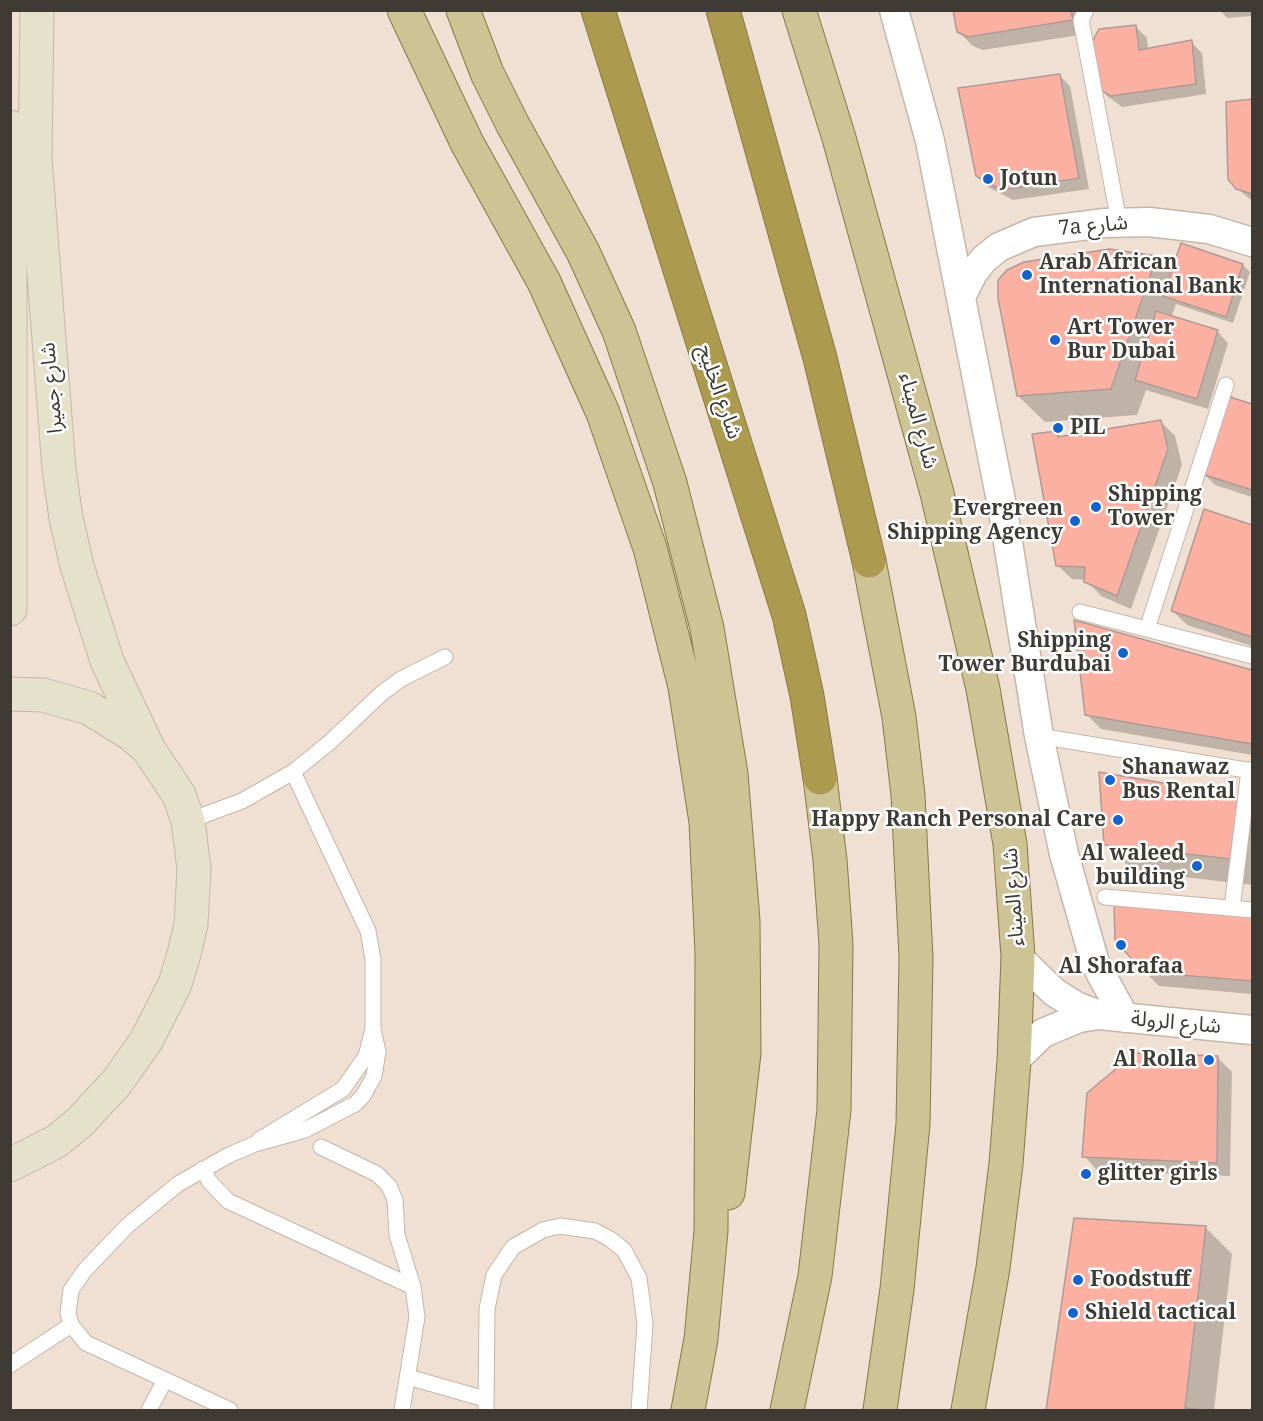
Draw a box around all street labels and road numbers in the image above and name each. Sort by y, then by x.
street label: 7a شارع [1057,210,1129,242]
street label: شارع جميرا [35,341,69,435]
street label: شارع الخليج [691,342,747,442]
street label: شارع الميناء [893,370,943,472]
street label: شارع الميناء [998,847,1030,947]
street label: شارع الرولة [1130,1007,1222,1039]

